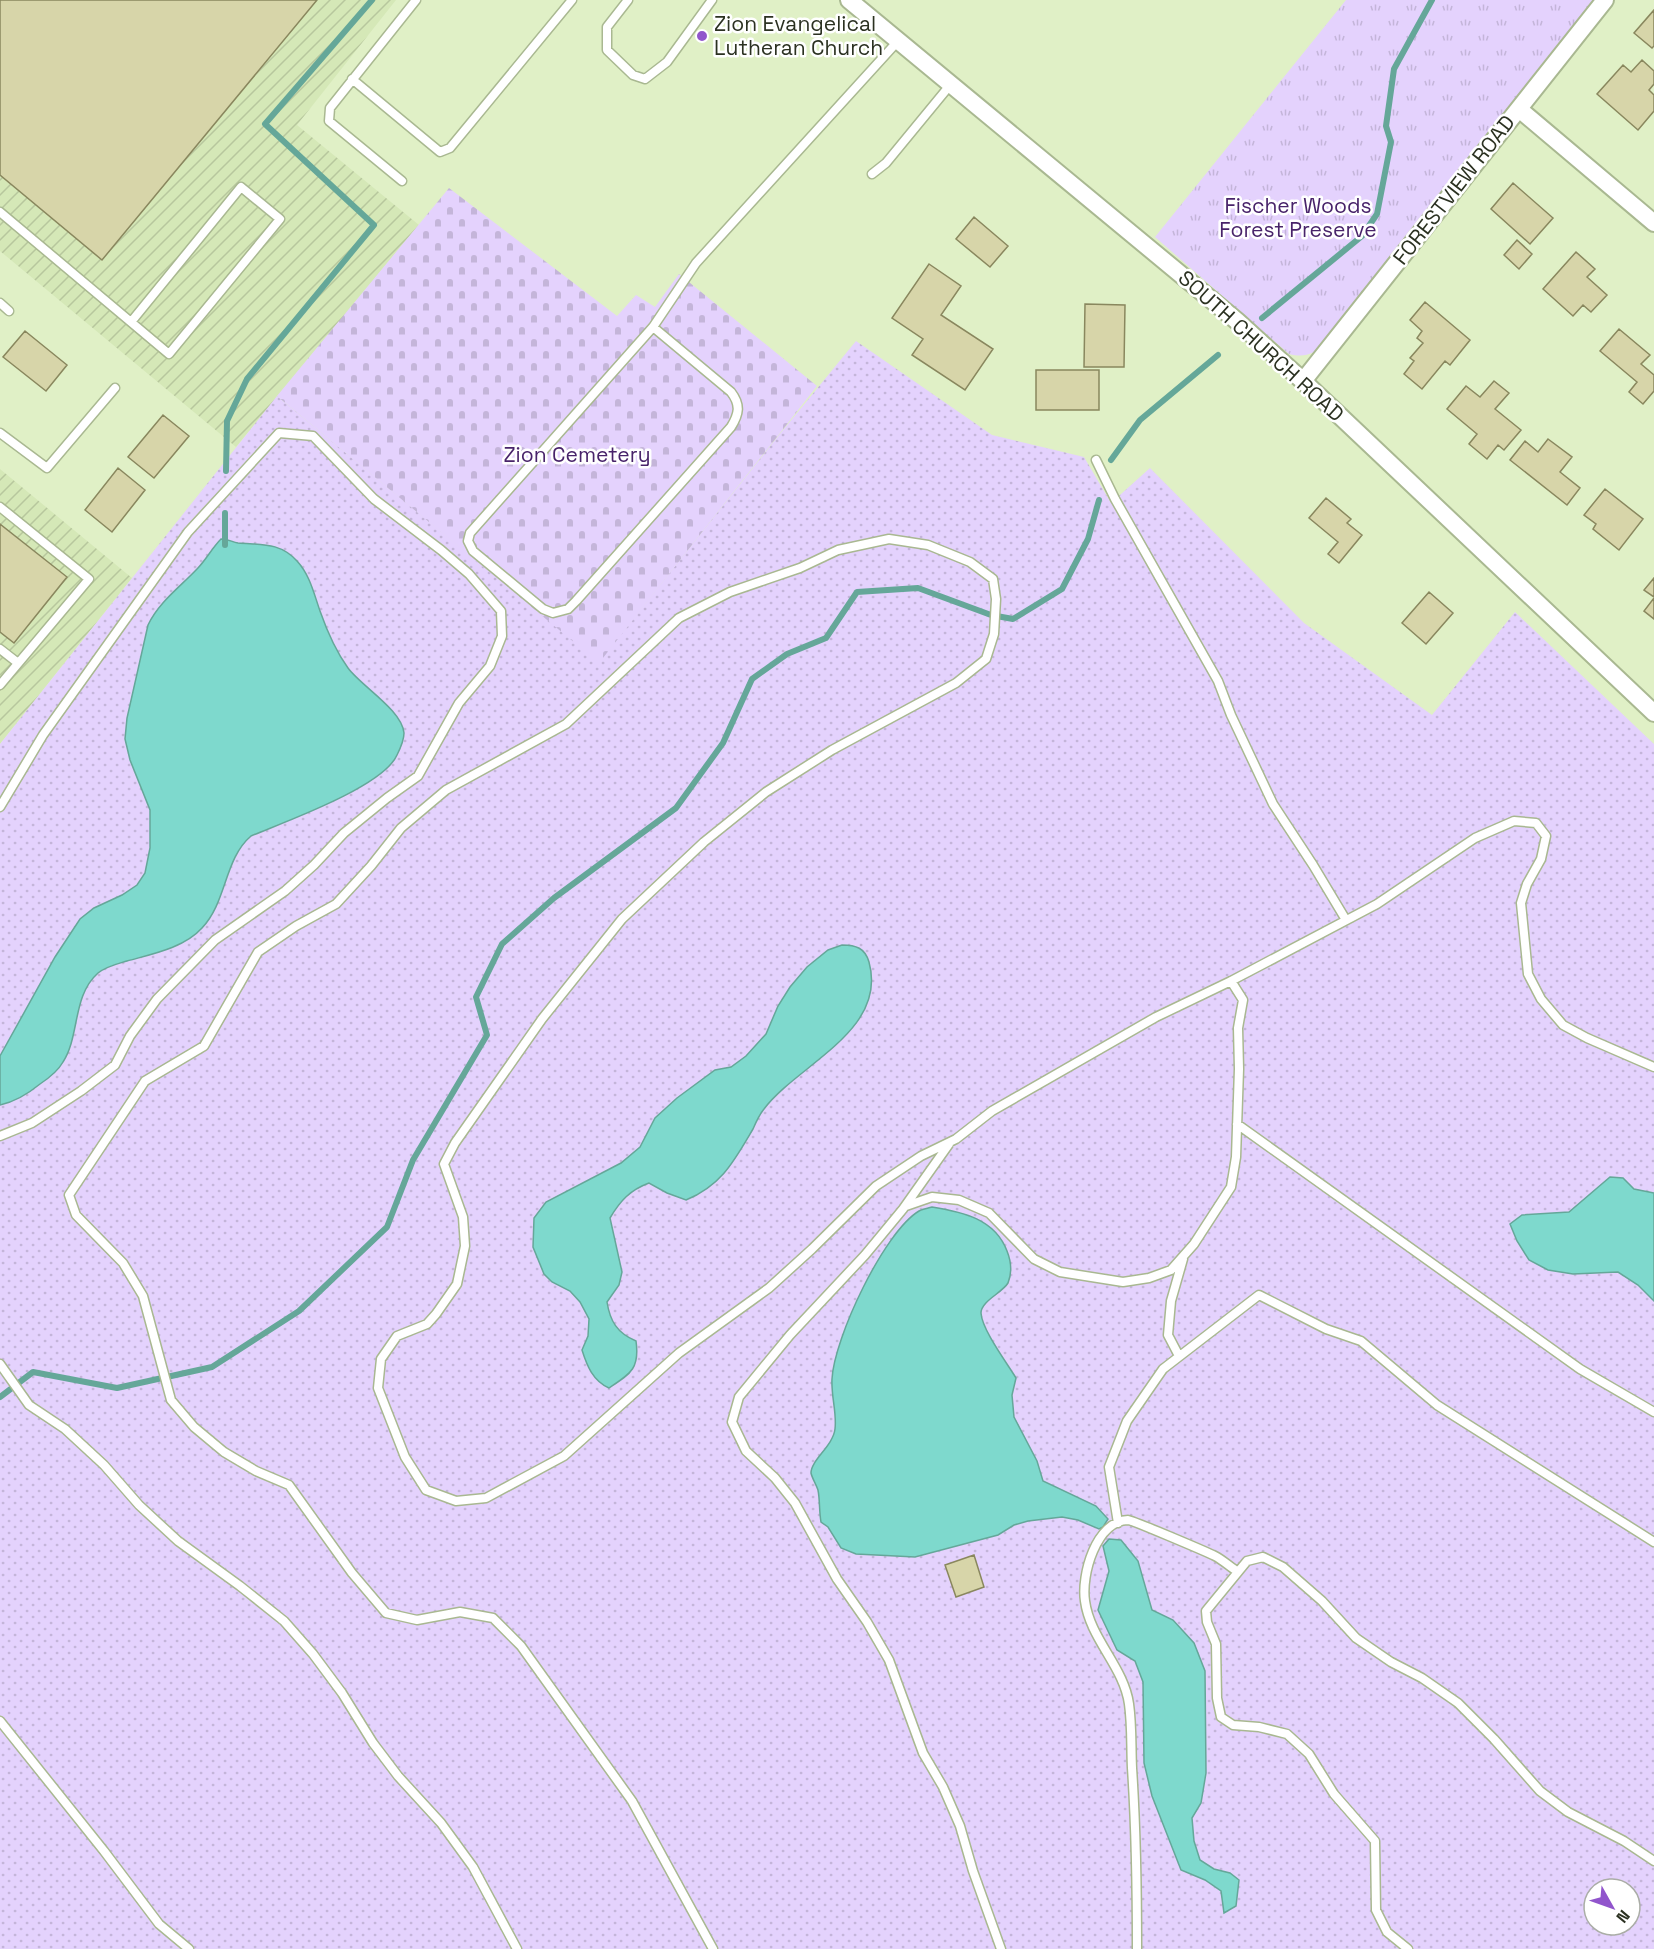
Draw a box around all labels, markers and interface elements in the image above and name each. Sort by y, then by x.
place label: Zion Evangelical Lutheran Church [714,10,883,61]
marker: Zion Evangelical Lutheran Church [695,29,709,43]
street label: FORESTVIEW ROAD [1387,109,1520,270]
park label: Fischer Woods Forest Preserve [1219,192,1377,243]
street label: SOUTH CHURCH ROAD [1173,264,1350,427]
park label: Zion Cemetery [504,441,651,468]
north arrow [1582,1877,1642,1937]
text: N [1612,1905,1635,1927]

